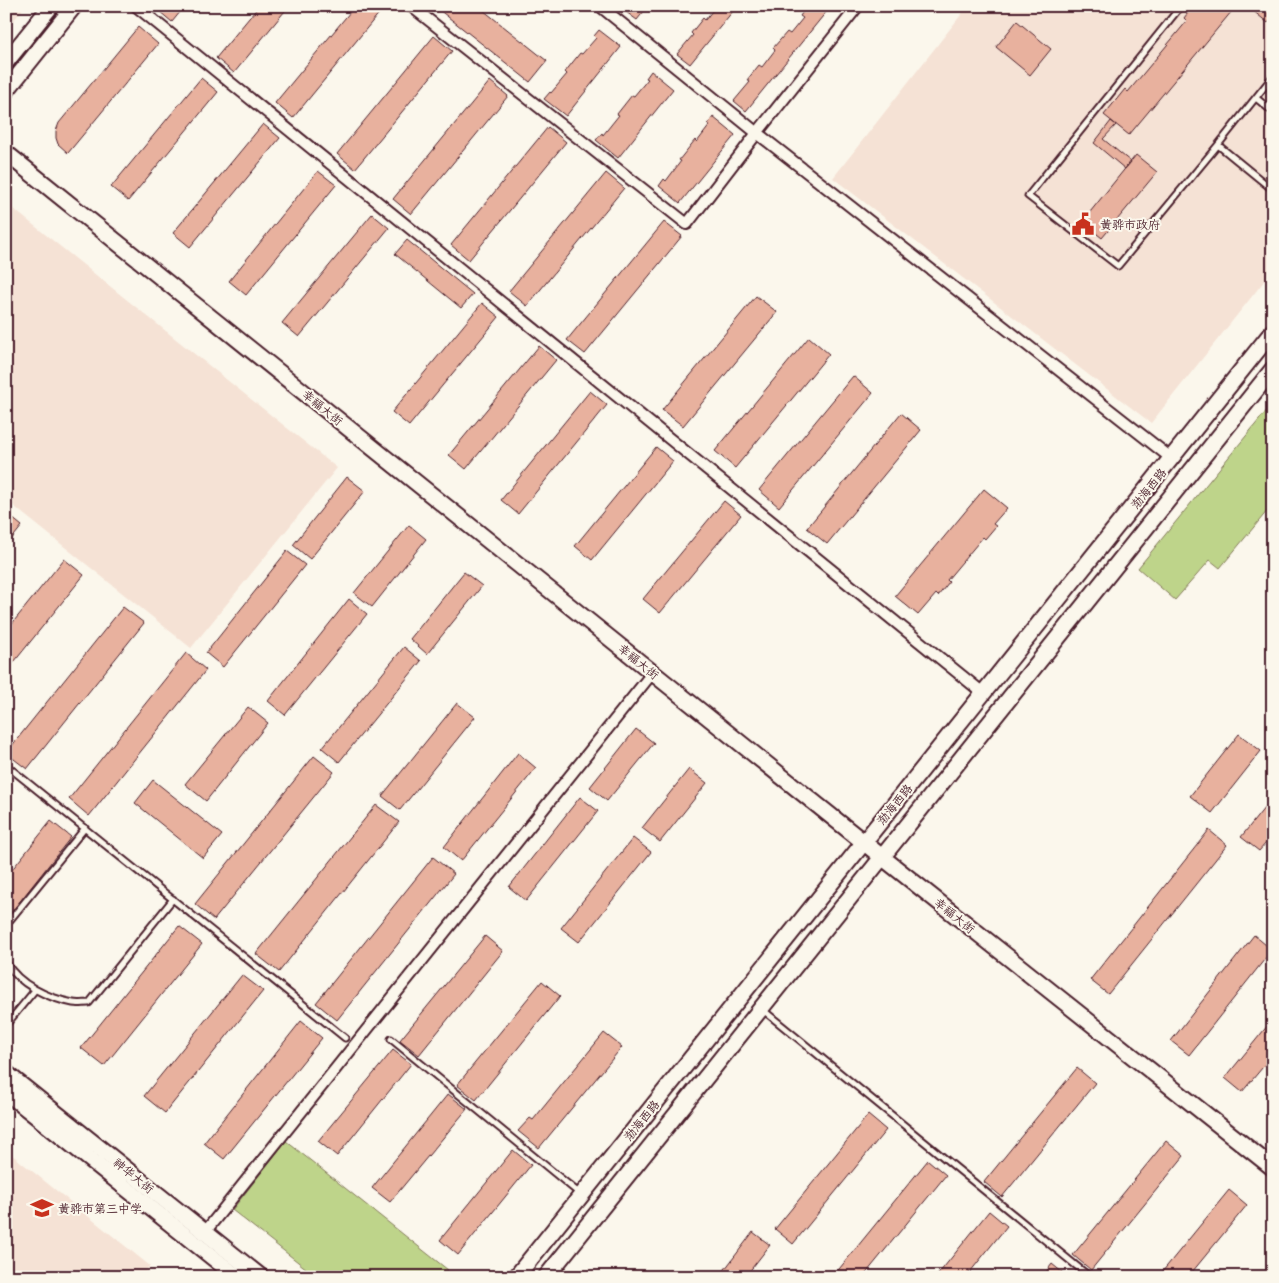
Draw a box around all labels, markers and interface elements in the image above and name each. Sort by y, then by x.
public building icon: 黄骅市政府 [1070,211,1096,237]
place label: 黄骅市政府 [1100,215,1160,233]
street label: 幸福大街 [299,385,347,429]
street label: 渤海西路 [1126,464,1170,512]
street label: 幸福大街 [615,639,663,683]
street label: 渤海西路 [872,780,916,828]
street label: 幸福大街 [931,893,979,937]
street label: 渤海西路 [619,1096,663,1144]
street label: 神华大街 [110,1153,158,1197]
school or university icon: 黄骅市第三中学 [29,1195,55,1221]
place label: 黄骅市第三中学 [58,1199,142,1217]

